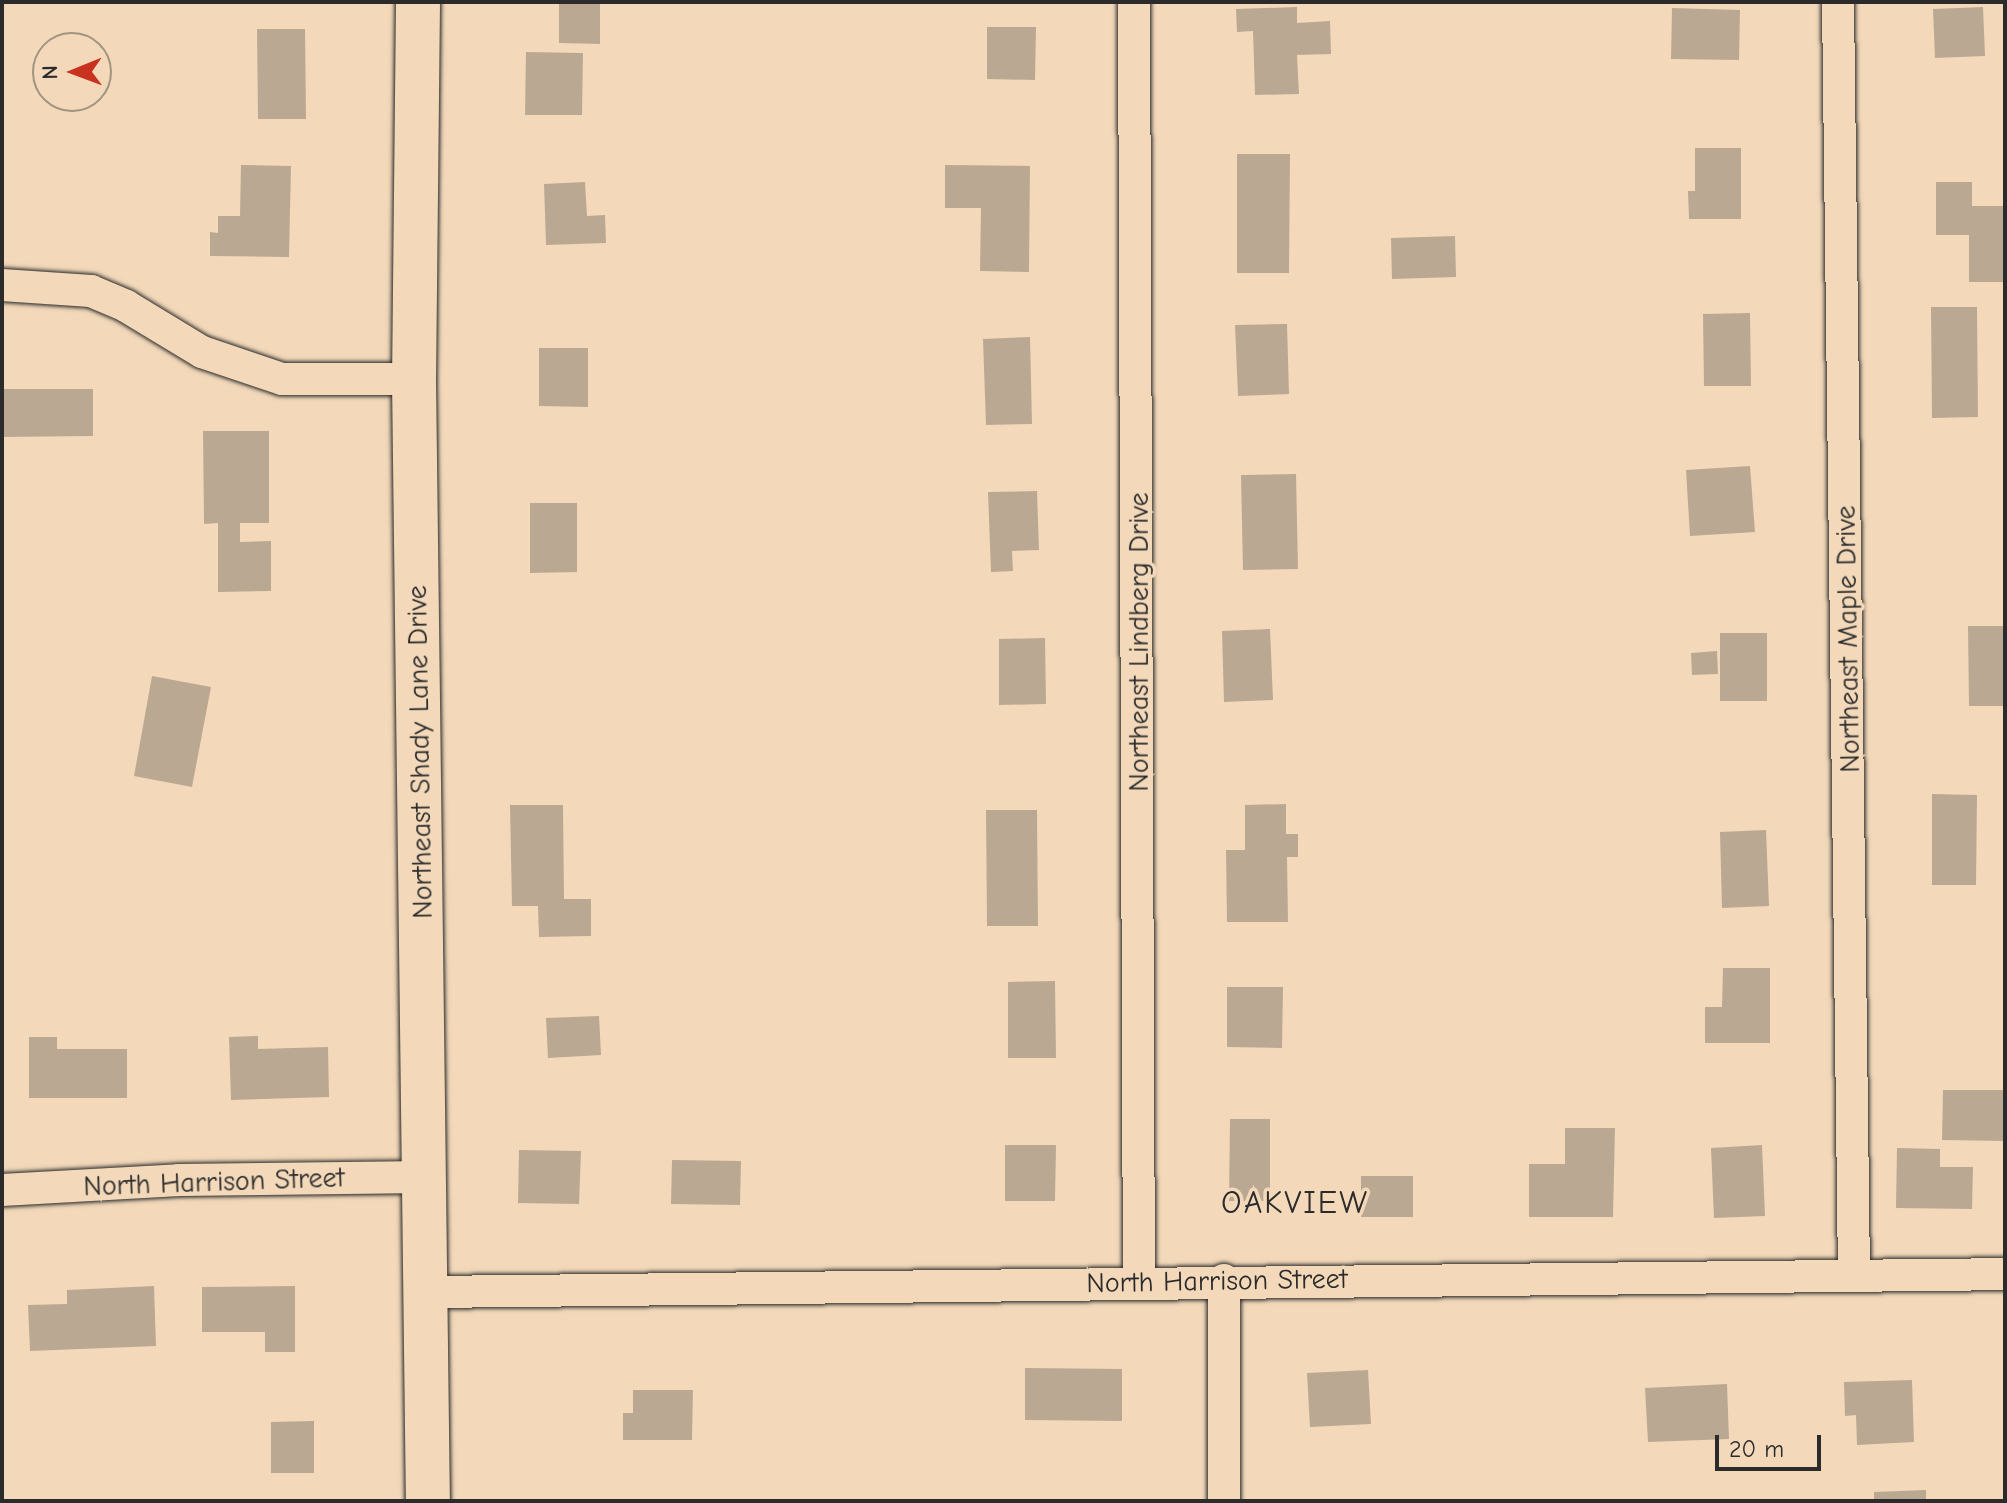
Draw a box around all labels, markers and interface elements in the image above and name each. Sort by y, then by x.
north arrow [32,32,112,112]
text: N [37,65,63,80]
street label: Northeast Lindberg Drive [1122,492,1156,792]
street label: Northeast Maple Drive [1829,505,1867,773]
street label: Northeast Shady Lane Drive [400,585,440,919]
street label: North Harrison Street [83,1161,345,1203]
district label: OAKVIEW [1221,1184,1369,1222]
street label: North Harrison Street [1086,1262,1348,1300]
scale bar [1719,1419,1825,1469]
text: 20 m [1729,1435,1784,1463]

